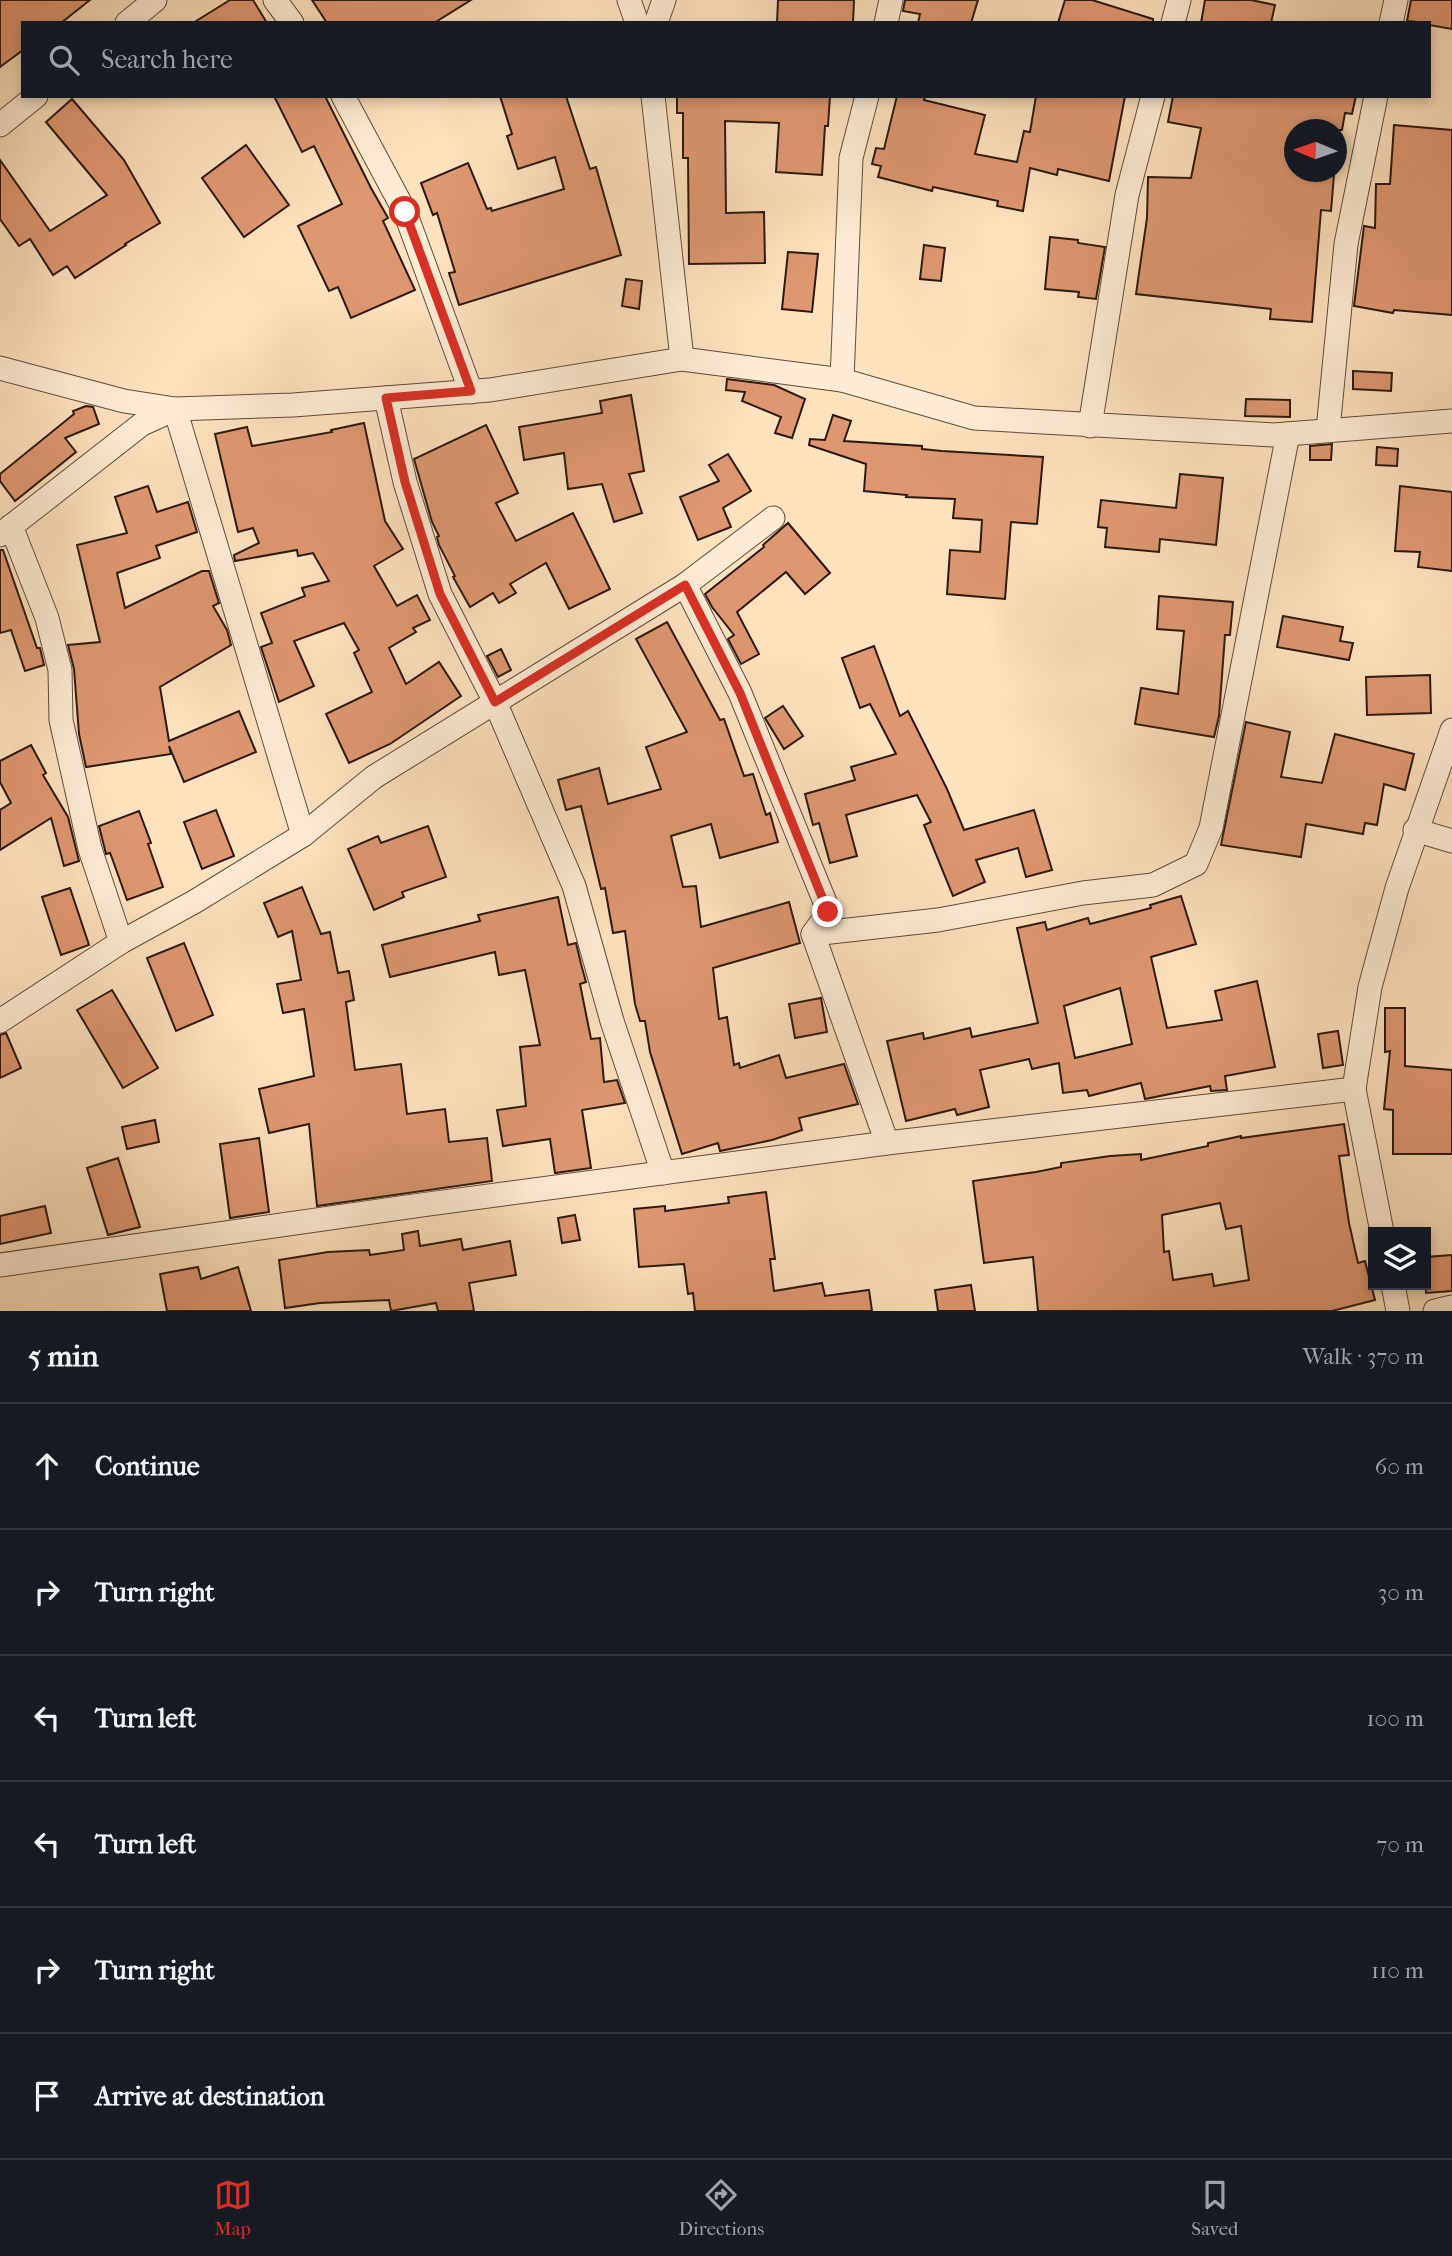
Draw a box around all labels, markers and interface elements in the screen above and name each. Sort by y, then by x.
search box [21,21,1431,98]
icon: search [45,41,83,79]
text: Search here [101,44,233,75]
north arrow [1284,119,1347,182]
route start [389,196,420,227]
route end [812,896,843,927]
map controls [1368,1227,1431,1290]
button: layers [1368,1227,1431,1290]
text: 5 min [28,1339,99,1374]
text: Walk · 370 m [1302,1343,1424,1370]
icon: ahead [28,1447,66,1485]
text: Continue [95,1451,200,1482]
text: 60 m [1375,1453,1424,1480]
icon: right [28,1573,66,1611]
text: Turn right [95,1577,215,1608]
text: 30 m [1378,1579,1424,1606]
icon: left [28,1699,66,1737]
text: Turn left [95,1703,196,1734]
text: 100 m [1366,1705,1424,1732]
icon: left [28,1825,66,1863]
text: Turn left [95,1829,196,1860]
text: 70 m [1376,1831,1424,1858]
icon: right [28,1951,66,1989]
text: Turn right [95,1955,215,1986]
text: 110 m [1371,1957,1424,1984]
icon: arrive [28,2077,66,2115]
text: Arrive at destination [95,2081,325,2112]
tab: Map [214,2176,252,2240]
tab: Directions [679,2176,764,2240]
tab: Saved [1191,2176,1238,2240]

